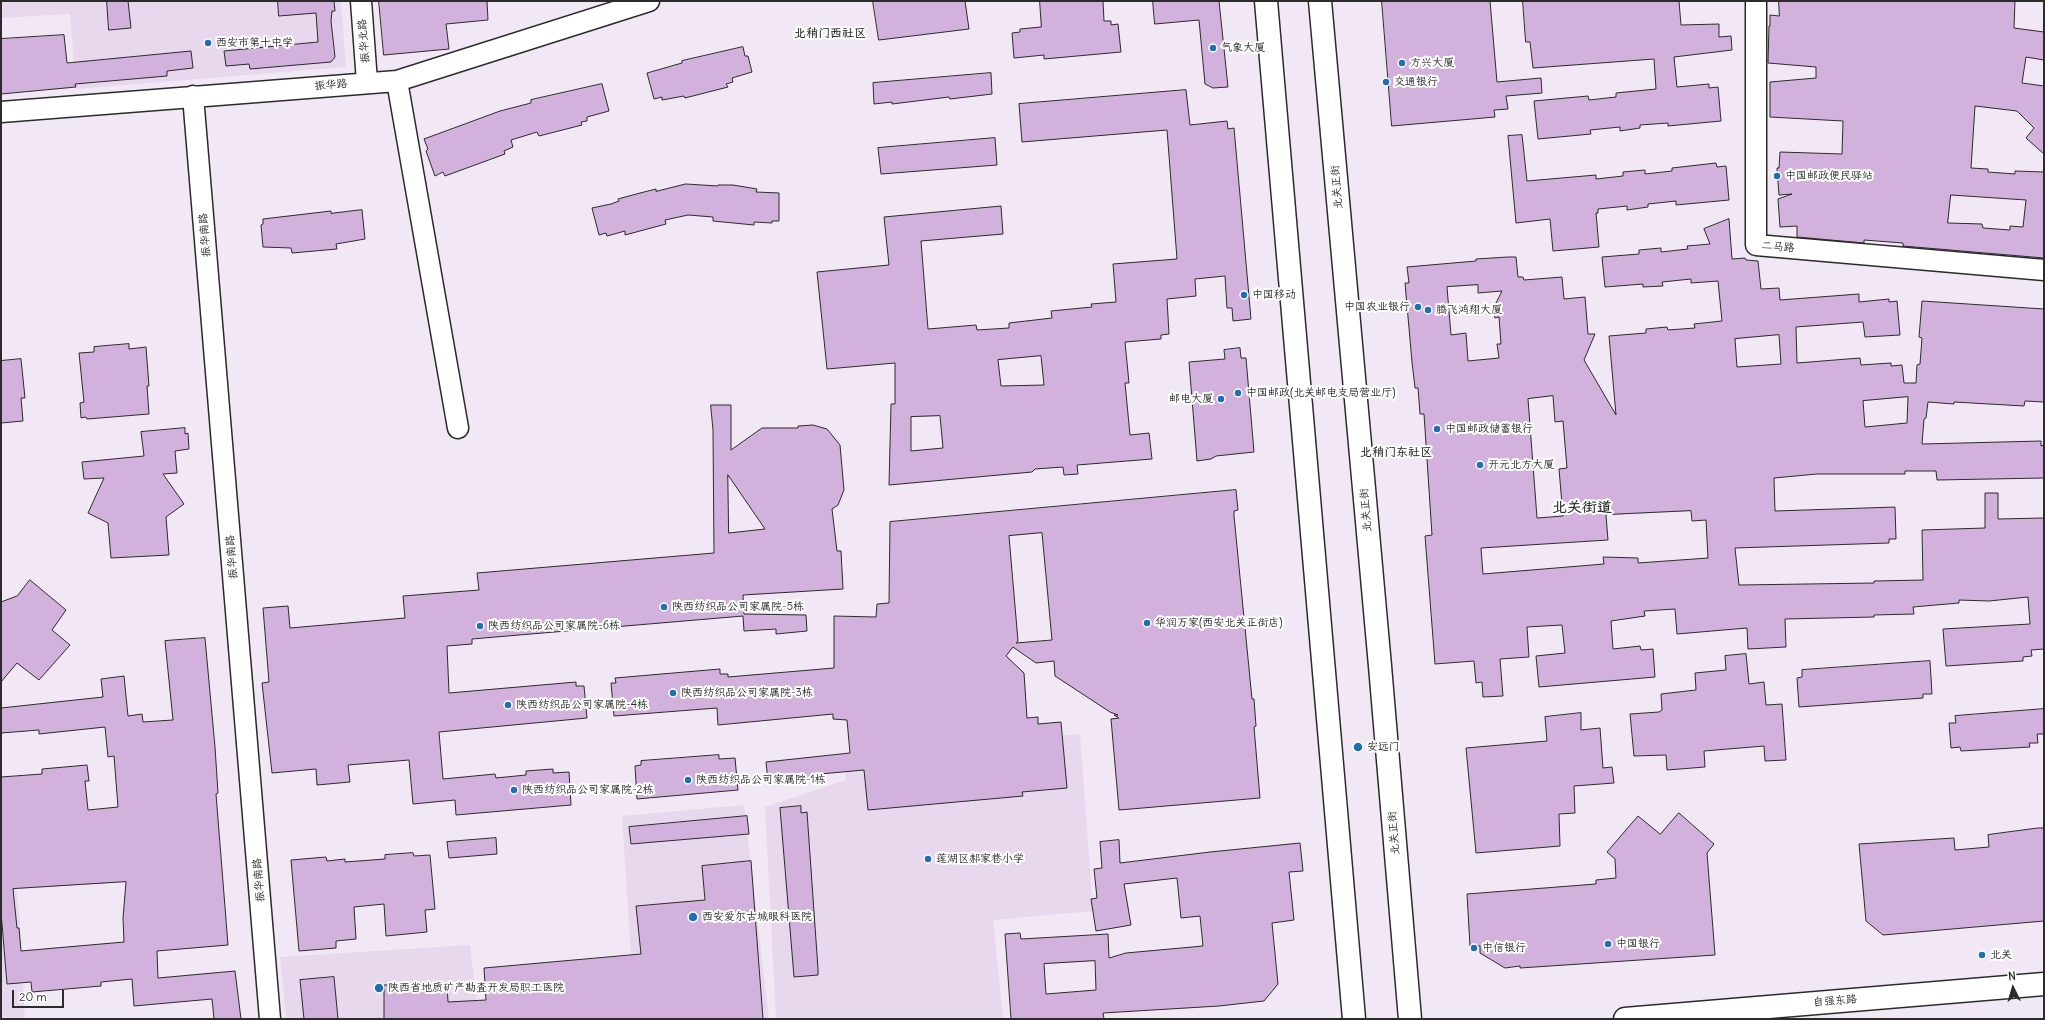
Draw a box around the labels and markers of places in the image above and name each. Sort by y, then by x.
place label: 西安市第十中学 [216,36,293,50]
marker: 西安市第十中学 [203,38,213,48]
place label: 气象大厦 [1221,41,1265,55]
marker: 气象大厦 [1208,43,1218,53]
place label: 方兴大厦 [1410,56,1454,70]
marker: 方兴大厦 [1397,58,1407,68]
place label: 交通银行 [1394,75,1438,89]
marker: 交通银行 [1381,77,1391,87]
place label: 中国邮政便民驿站 [1785,169,1873,183]
marker: 中国邮政便民驿站 [1772,171,1782,181]
place label: 中国移动 [1252,288,1296,302]
marker: 中国移动 [1239,290,1249,300]
place label: 中国农业银行 [1344,300,1410,314]
marker: 中国农业银行 [1413,302,1423,312]
place label: 腾飞鸿翔大厦 [1436,303,1502,317]
marker: 腾飞鸿翔大厦 [1423,305,1433,315]
place label: 中国邮政(北关邮电支局营业厅) [1246,386,1396,400]
marker: 中国邮政(北关邮电支局营业厅) [1233,388,1243,398]
place label: 邮电大厦 [1169,392,1213,406]
marker: 邮电大厦 [1216,394,1226,404]
place label: 中国邮政储蓄银行 [1445,422,1533,436]
marker: 中国邮政储蓄银行 [1432,424,1442,434]
place label: 开元北方大厦 [1488,458,1554,472]
marker: 开元北方大厦 [1475,460,1485,470]
place label: 陕西纺织品公司家属院-5栋 [672,600,804,614]
marker: 陕西纺织品公司家属院-5栋 [659,602,669,612]
place label: 华润万家(西安北关正街店) [1155,616,1283,630]
marker: 华润万家(西安北关正街店) [1142,618,1152,628]
place label: 陕西纺织品公司家属院-6栋 [488,619,620,633]
marker: 陕西纺织品公司家属院-6栋 [475,621,485,631]
place label: 陕西纺织品公司家属院-3栋 [681,686,813,700]
marker: 陕西纺织品公司家属院-3栋 [668,688,678,698]
place label: 陕西纺织品公司家属院-4栋 [516,698,648,712]
marker: 陕西纺织品公司家属院-4栋 [503,700,513,710]
place label: 安远门 [1367,740,1400,754]
marker: 安远门 [1352,741,1364,753]
place label: 陕西纺织品公司家属院-1栋 [696,773,826,787]
marker: 陕西纺织品公司家属院-1栋 [683,775,693,785]
place label: 陕西纺织品公司家属院-2栋 [522,783,653,797]
marker: 陕西纺织品公司家属院-2栋 [509,785,519,795]
place label: 莲湖区郝家巷小学 [936,852,1024,866]
marker: 莲湖区郝家巷小学 [923,854,933,864]
place label: 西安爱尔古城眼科医院 [702,910,812,924]
marker: 西安爱尔古城眼科医院 [687,911,699,923]
place label: 中国银行 [1616,937,1660,951]
marker: 中国银行 [1603,939,1613,949]
place label: 中信银行 [1482,941,1526,955]
marker: 中信银行 [1469,943,1479,953]
place label: 北关 [1990,948,2012,962]
marker: 北关 [1977,950,1987,960]
place label: 陕西省地质矿产勘查开发局职工医院 [388,981,564,995]
marker: 陕西省地质矿产勘查开发局职工医院 [373,982,385,994]

